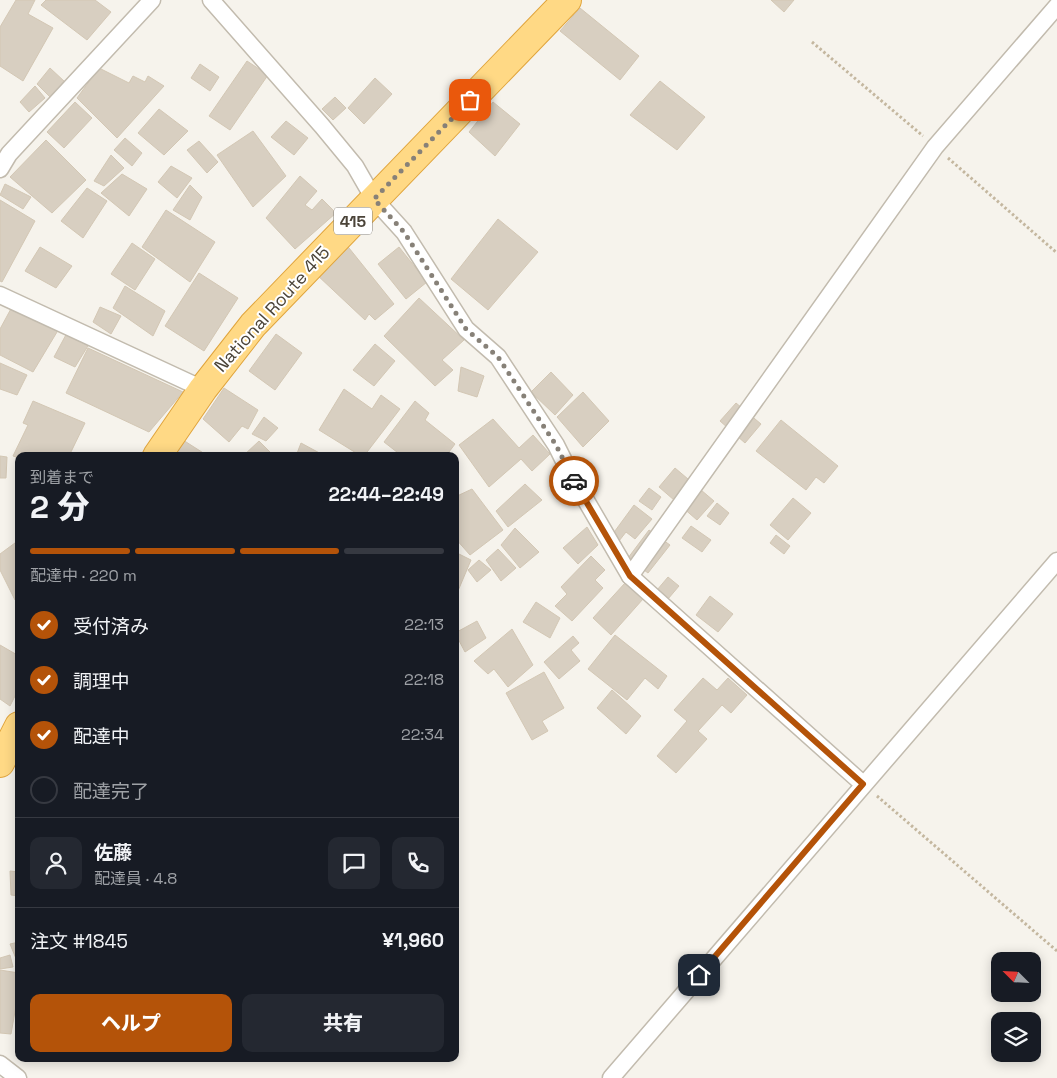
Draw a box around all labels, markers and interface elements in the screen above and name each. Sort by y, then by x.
pin [449,79,491,121]
icon: bag [456,86,484,114]
road number: 415 [334,208,372,235]
street label: National Route 415 [209,241,334,376]
courier [549,456,599,506]
text: 到着まで [30,467,94,488]
icon: car [560,467,588,495]
text: 22:44–22:49 [328,482,444,507]
text: 2 分 [30,487,89,527]
text: 配達中 · 220 m [30,565,137,586]
icon: check [30,611,58,639]
text: 受付済み [73,614,149,639]
text: 22:13 [404,614,444,635]
icon: check [30,666,58,694]
text: 調理中 [73,669,130,694]
text: 22:18 [404,669,444,690]
icon: check [30,721,58,749]
text: 配達中 [73,724,130,749]
text: 22:34 [401,724,444,745]
text: 配達完了 [73,779,149,804]
button: person [30,837,82,889]
button: chat [328,837,380,889]
button: phone [392,837,444,889]
text: 佐藤 [94,840,132,865]
text: 配達員 · 4.8 [94,868,177,889]
text: ¥1,960 [382,928,444,953]
text: 注文 #1845 [30,929,128,954]
north arrow [991,952,1041,1002]
map controls [991,952,1041,1062]
pin [678,954,720,996]
icon: home [685,961,713,989]
button: ヘルプ [30,994,232,1052]
button: 共有 [242,994,444,1052]
button: layers [991,1012,1041,1062]

